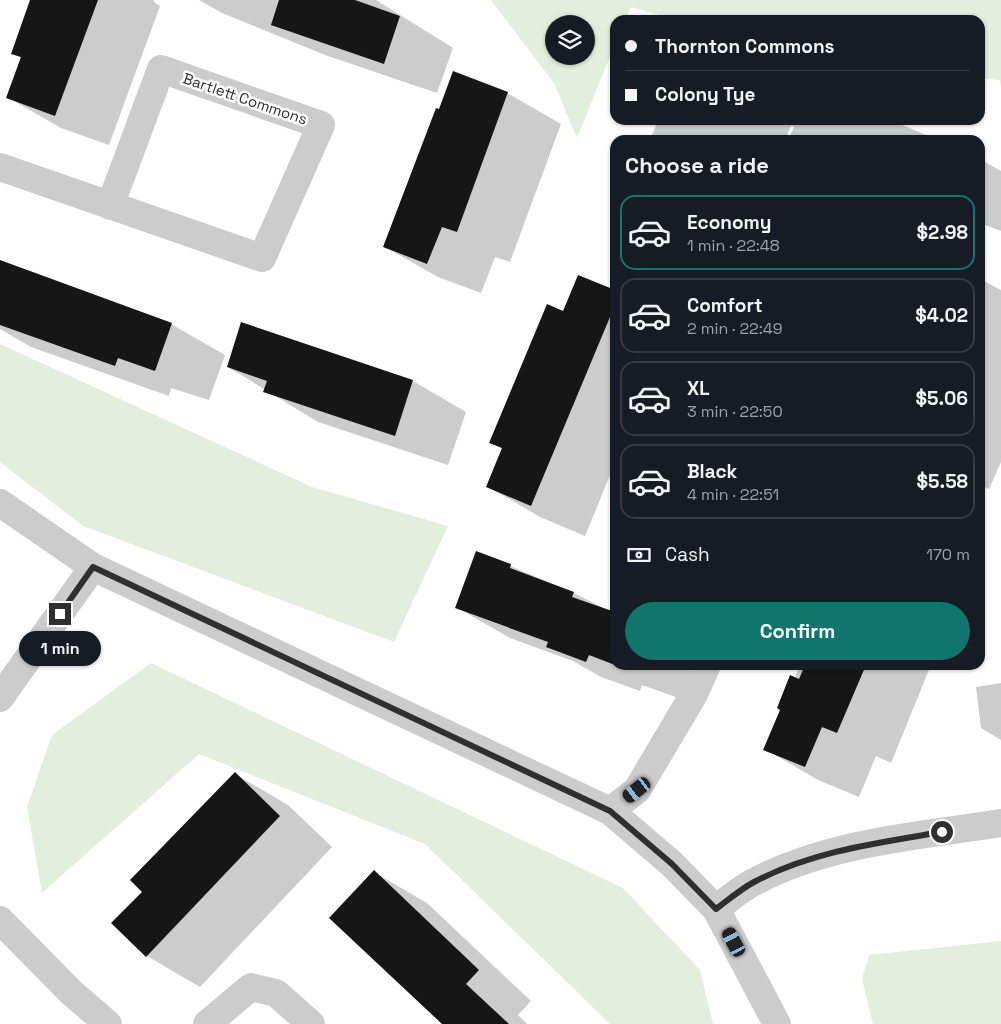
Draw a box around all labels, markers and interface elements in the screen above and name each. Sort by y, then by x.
map controls [545,15,595,65]
button: layers [545,15,595,65]
text: Thornton Commons [655,34,835,59]
street label: Bartlett Commons [180,68,310,129]
text: Colony Tye [655,82,756,107]
text: Choose a ride [625,151,769,179]
icon: car [627,210,672,255]
text: Economy [687,210,771,235]
text: $2.98 [916,220,968,245]
text: 1 min · 22:48 [687,235,780,256]
icon: car [627,293,672,338]
text: Comfort [687,293,763,318]
text: $4.02 [915,303,968,328]
text: 2 min · 22:49 [687,318,783,339]
icon: car [627,376,672,421]
text: XL [687,376,710,401]
text: $5.06 [916,386,968,411]
text: 3 min · 22:50 [687,401,783,422]
icon: car [627,459,672,504]
text: Black [687,459,737,484]
text: $5.58 [917,469,968,494]
text: 4 min · 22:51 [687,484,779,505]
icon: cash [625,541,653,569]
text: Cash [665,542,710,567]
text: 170 m [926,544,970,565]
button: Confirm [625,602,970,660]
route end [49,603,71,625]
callout: 1 min [19,632,101,666]
text: 1 min [40,638,80,659]
car [620,775,653,805]
route start [931,821,953,843]
car [720,925,747,959]

